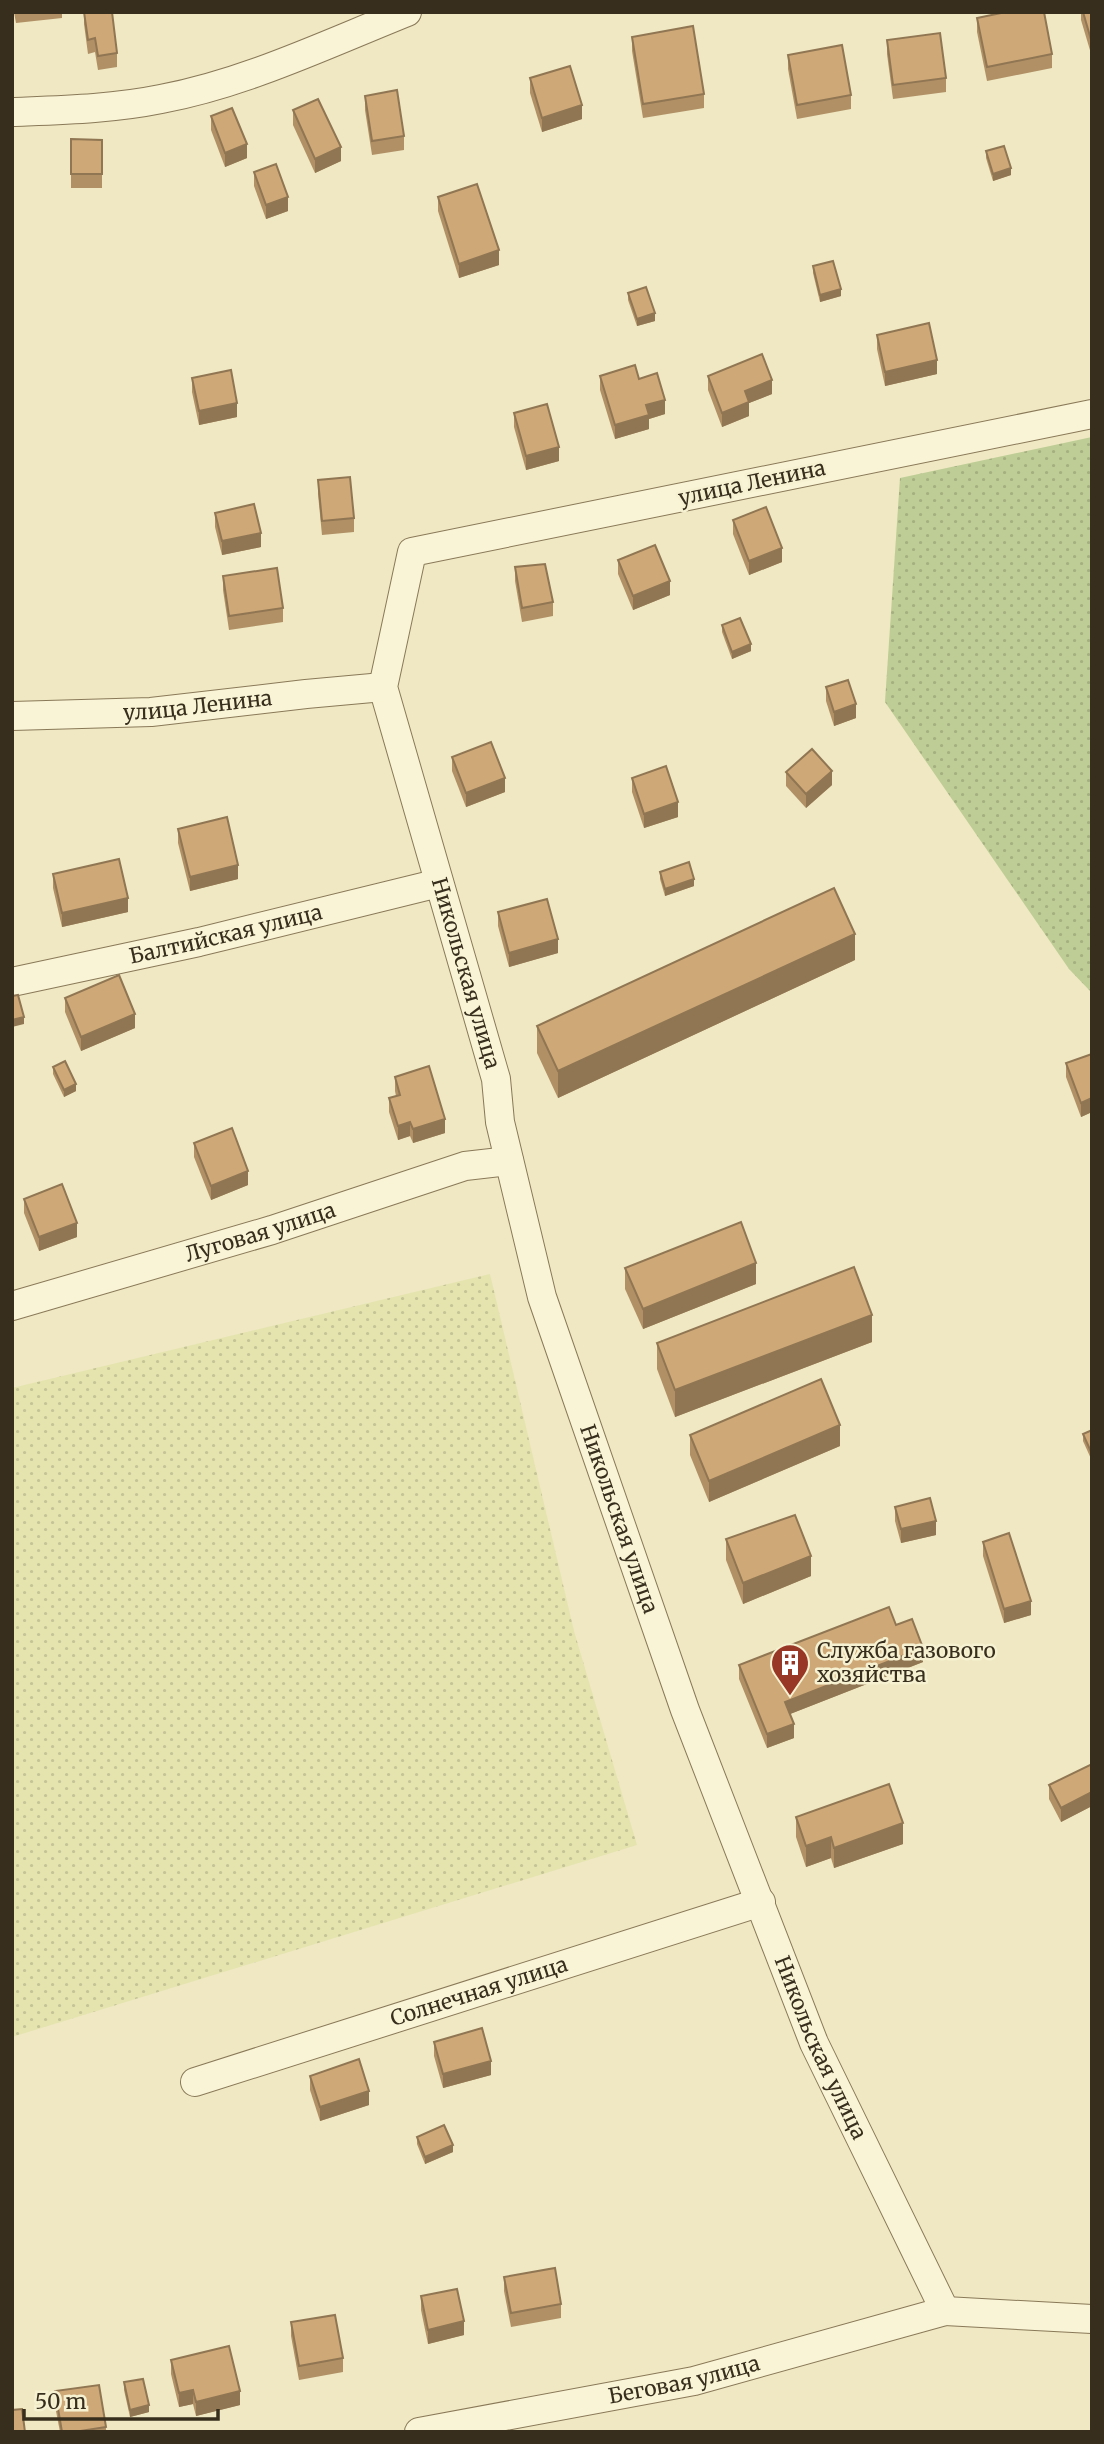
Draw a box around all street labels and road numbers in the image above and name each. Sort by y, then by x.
street label: улица Ленина [676,454,828,511]
street label: улица Ленина [123,684,273,726]
street label: Никольская улица [426,874,506,1072]
street label: Балтийская улица [127,898,325,970]
street label: Луговая улица [182,1196,339,1268]
street label: Никольская улица [574,1421,664,1617]
street label: Солнечная улица [387,1950,571,2032]
street label: Никольская улица [769,1952,873,2144]
street label: Беговая улица [606,2349,763,2410]

